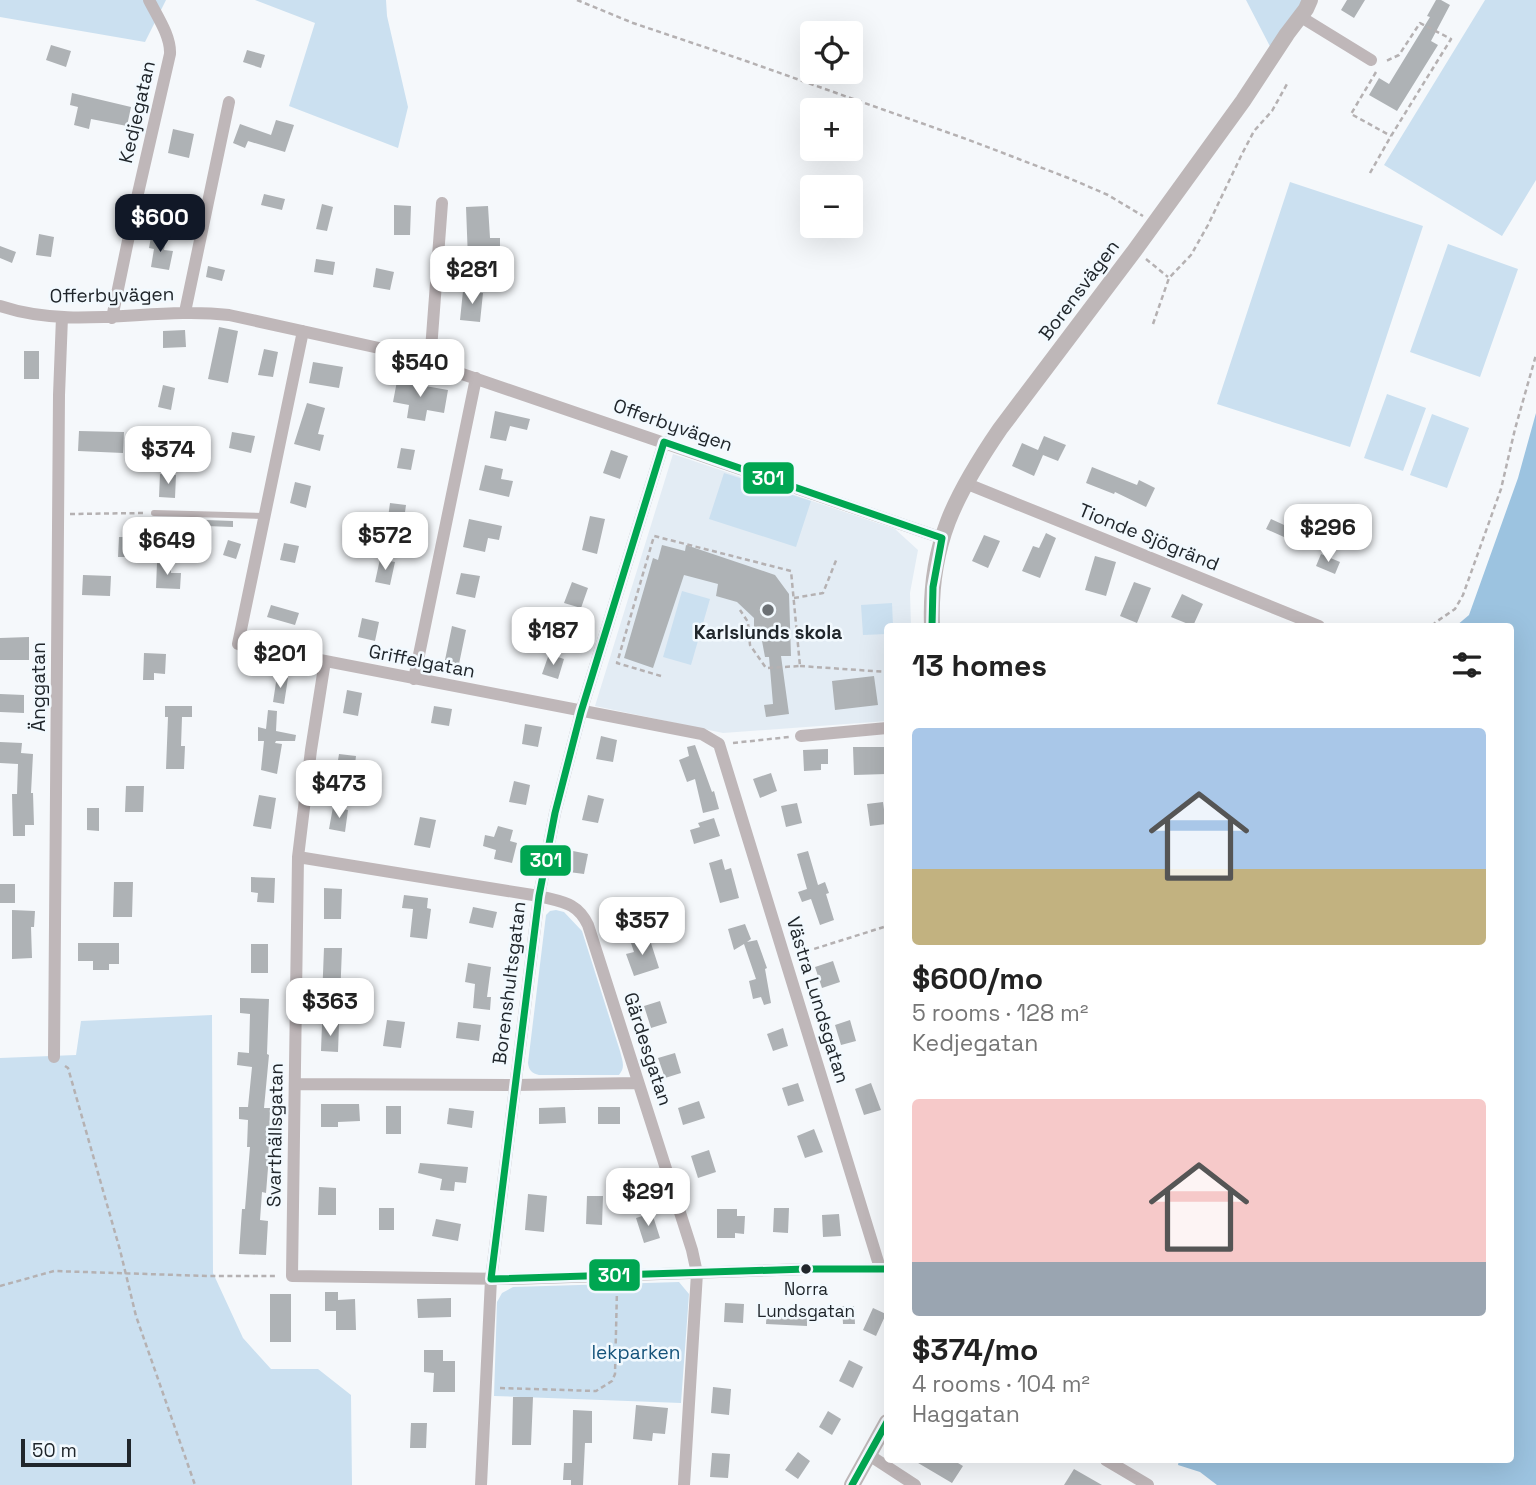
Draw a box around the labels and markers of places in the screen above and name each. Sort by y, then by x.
pin: $600 [119,194,201,254]
pin: $281 [431,246,513,306]
pin: $540 [379,340,461,399]
pin: $374 [127,426,209,486]
pin: $296 [1287,504,1369,564]
pin: $572 [344,512,426,572]
pin: $649 [126,518,208,577]
marker: Karlslunds skola [760,602,776,618]
pin: $187 [512,608,594,667]
place label: Karlslunds skola [694,620,842,645]
pin: $201 [239,630,321,690]
pin: $473 [298,760,380,820]
pin: $357 [601,898,683,957]
pin: $363 [289,978,371,1038]
pin: $291 [607,1168,689,1228]
marker: Norra Lundsgatan [799,1262,813,1276]
place label: Norra Lundsgatan [757,1278,855,1322]

